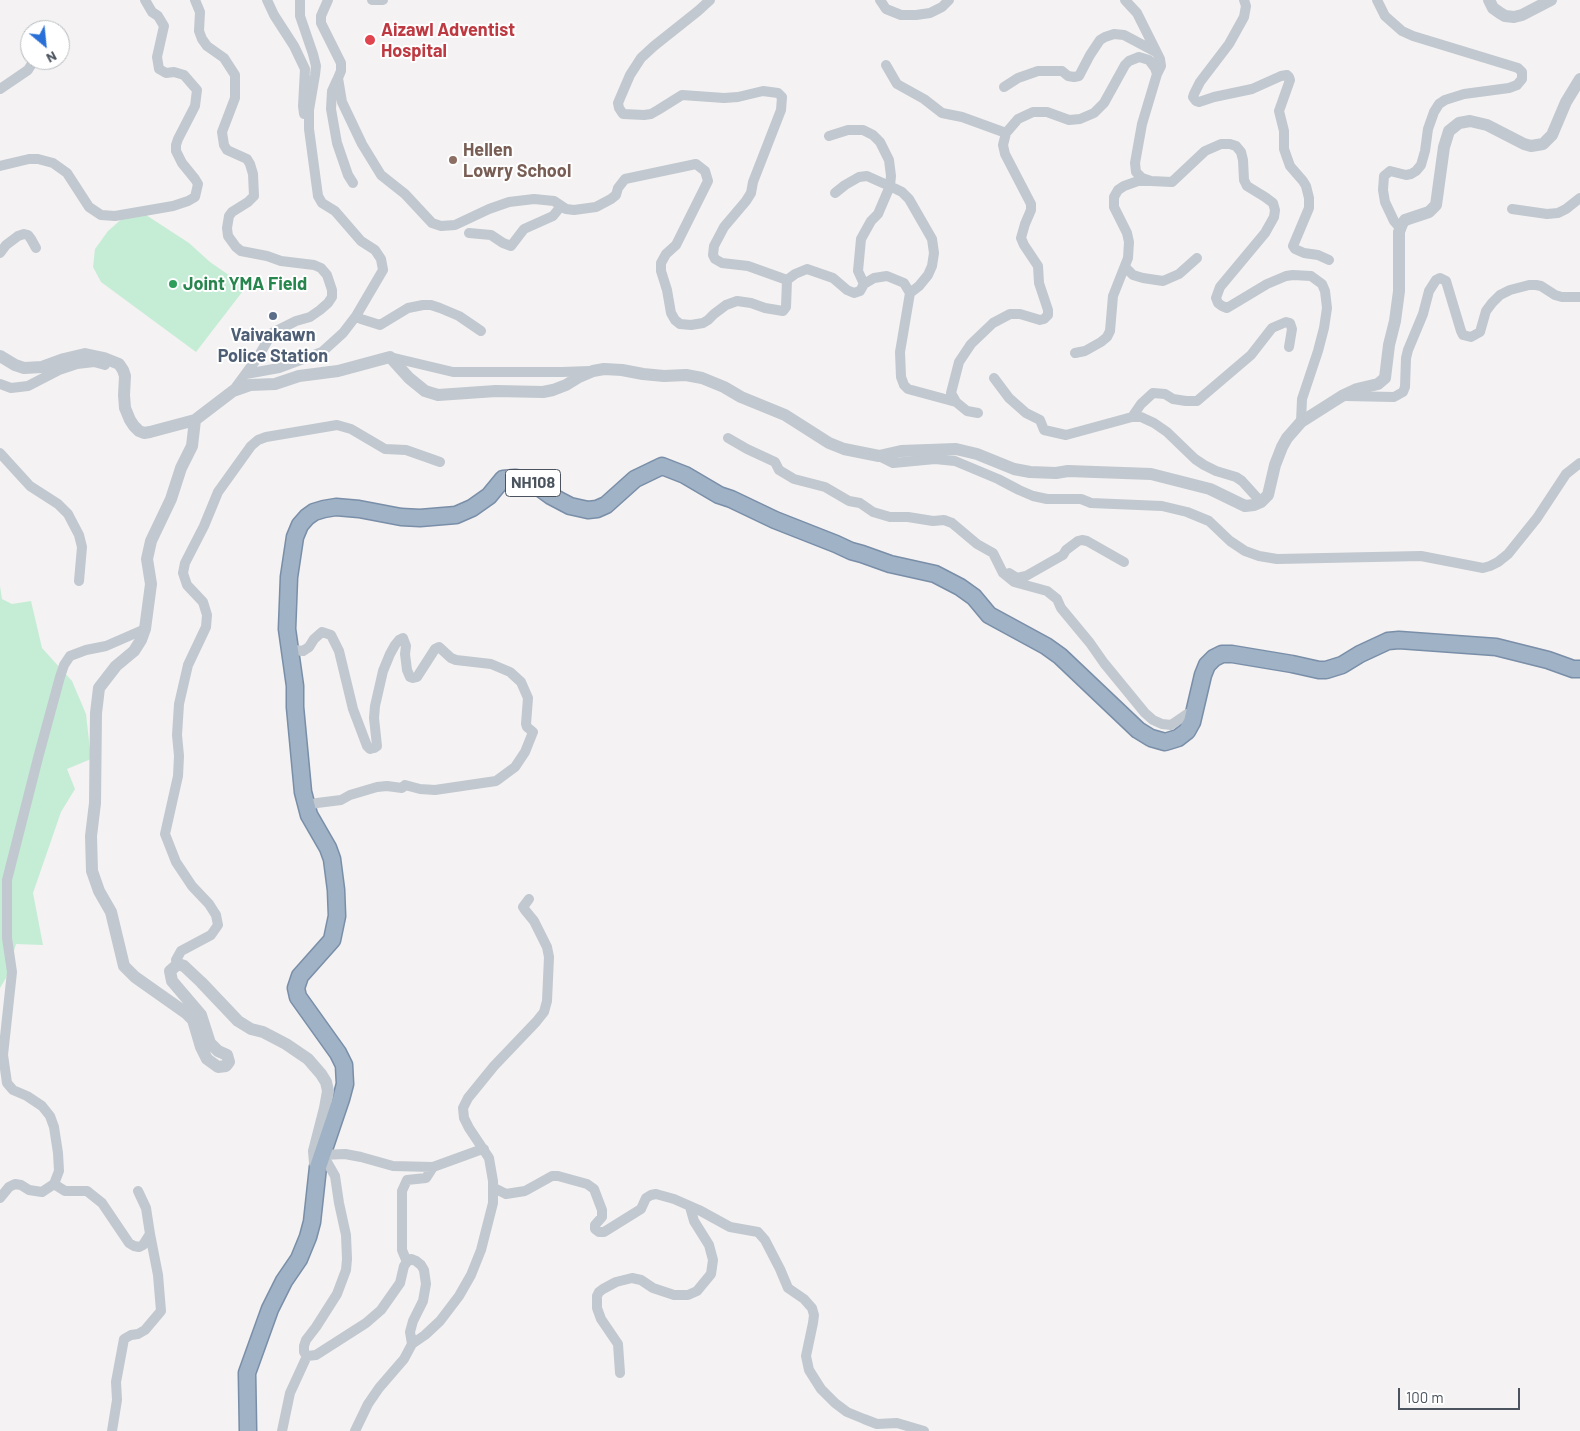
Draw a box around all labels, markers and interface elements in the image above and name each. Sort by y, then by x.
place label: Aizawl Adventist Hospital [381,19,515,62]
north arrow [20,20,70,70]
marker: Aizawl Adventist Hospital [363,33,377,47]
text: N [44,48,60,67]
place label: Hellen Lowry School [463,139,571,182]
marker: Hellen Lowry School [447,154,459,166]
place label: Joint YMA Field [183,273,307,295]
marker: Joint YMA Field [167,278,179,290]
marker: Vaivakawn Police Station [267,310,279,322]
place label: Vaivakawn Police Station [218,324,328,366]
road number: NH108 [506,469,560,496]
scale bar [1400,1378,1522,1410]
text: 100 m [1406,1388,1444,1406]

